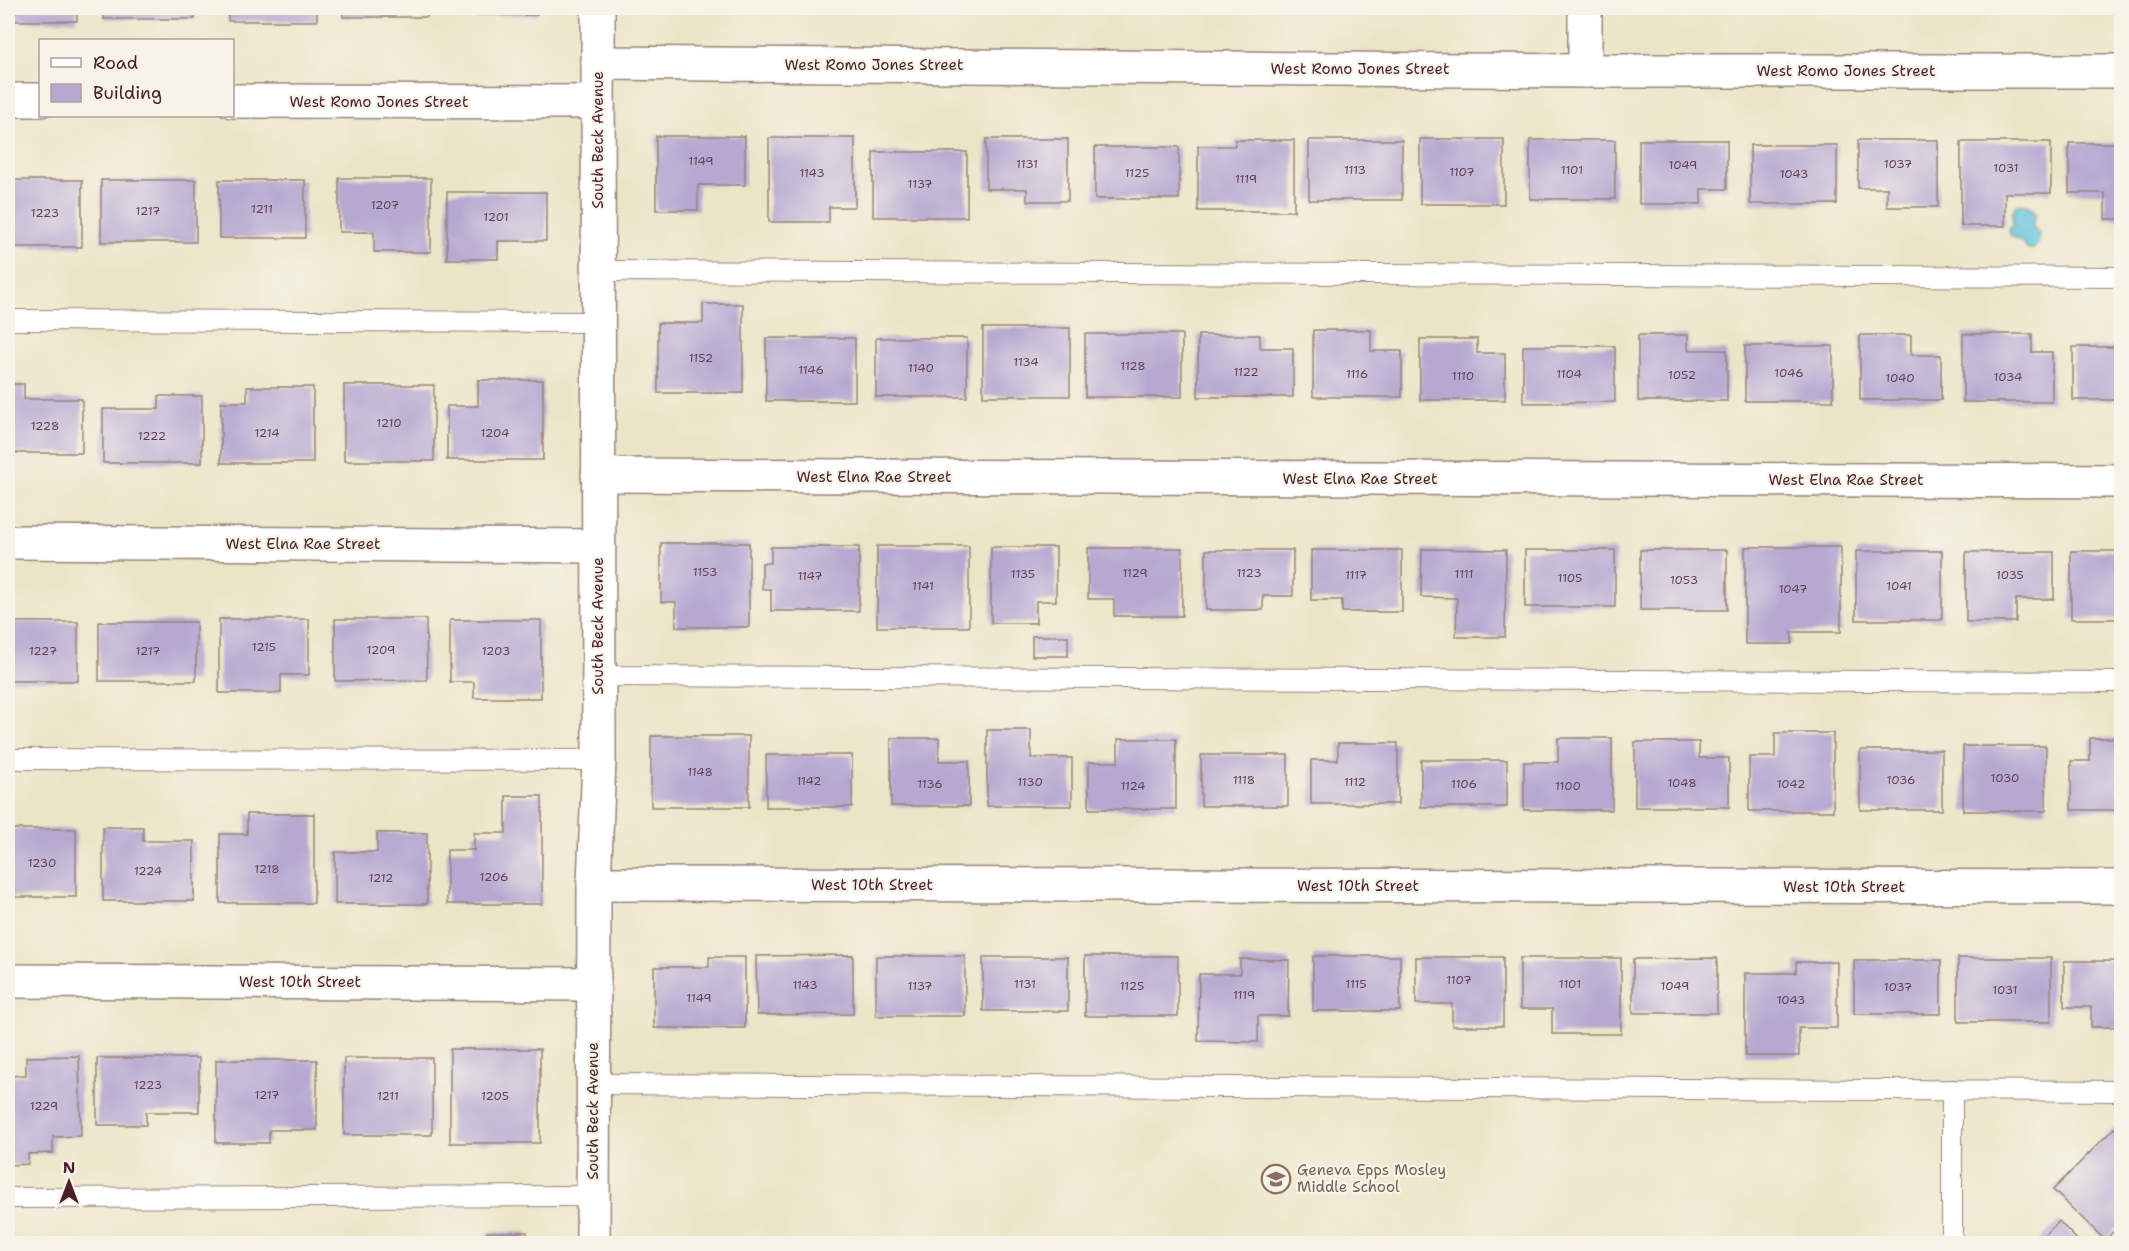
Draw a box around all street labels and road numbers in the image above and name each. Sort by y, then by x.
street label: West Romo Jones Street [785,55,963,75]
street label: West Romo Jones Street [1271,59,1449,79]
street label: West Romo Jones Street [1757,61,1935,81]
street label: South Beck Avenue [588,71,608,209]
street label: West Romo Jones Street [290,92,468,112]
street label: West Elna Rae Street [796,467,952,487]
street label: West Elna Rae Street [1282,469,1438,489]
street label: West Elna Rae Street [1768,470,1924,490]
street label: West Elna Rae Street [225,534,381,554]
street label: South Beck Avenue [588,557,608,695]
street label: West 10th Street [811,875,933,895]
street label: West 10th Street [1297,876,1419,896]
street label: West 10th Street [1783,877,1905,897]
street label: West 10th Street [239,972,361,992]
street label: South Beck Avenue [583,1042,603,1180]

